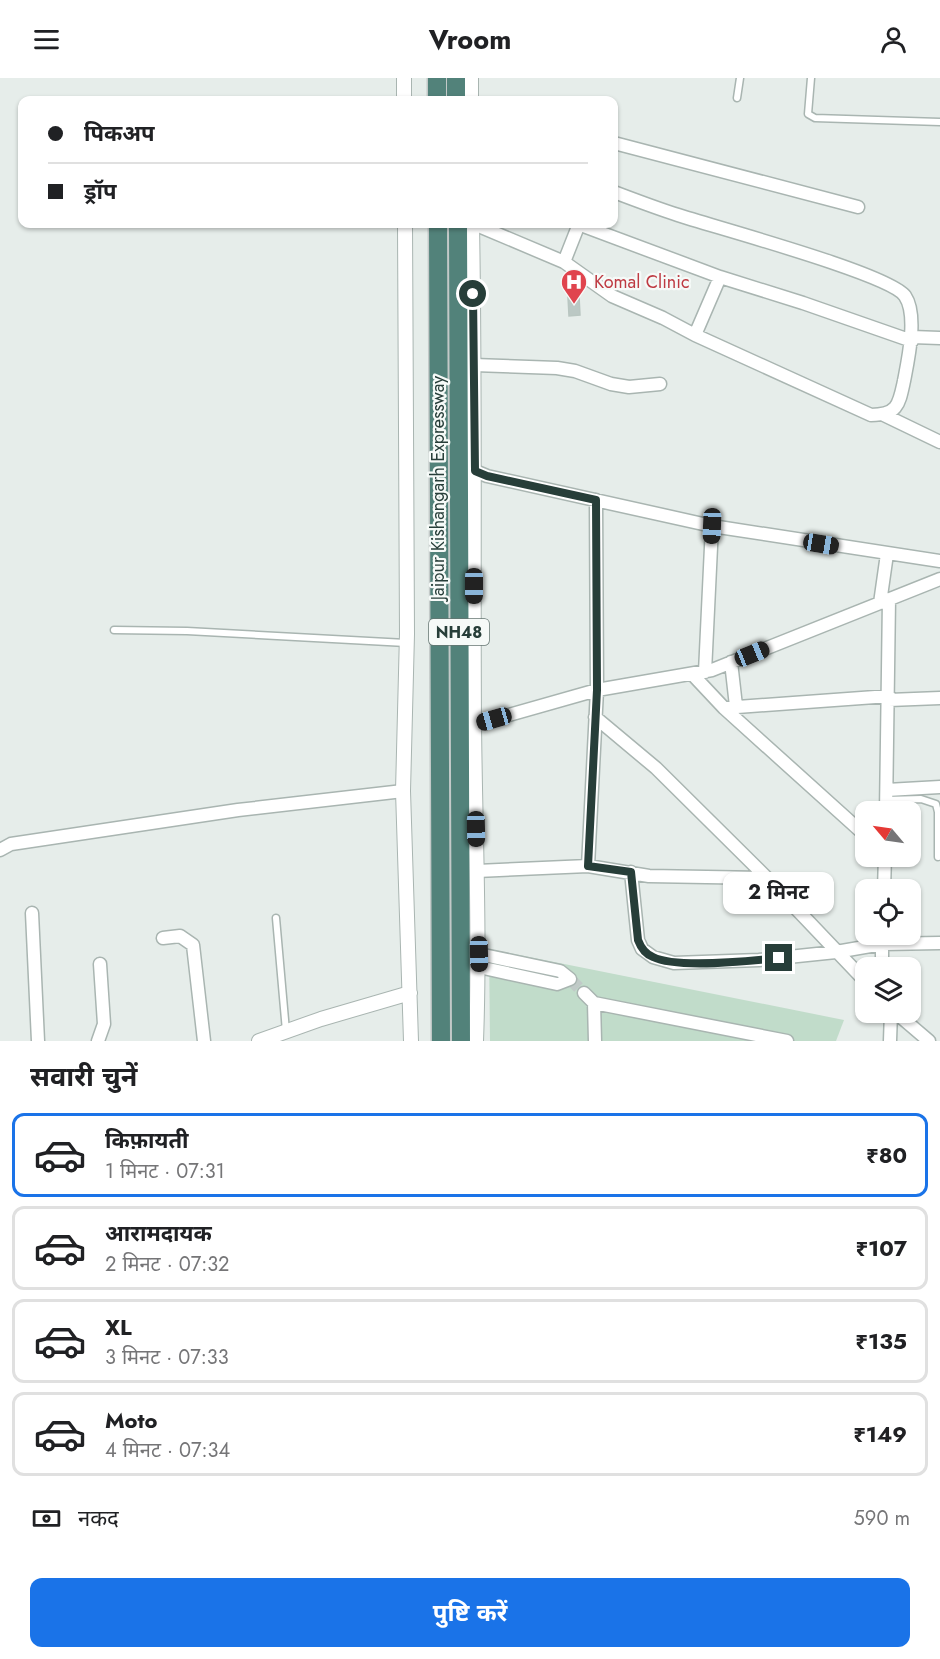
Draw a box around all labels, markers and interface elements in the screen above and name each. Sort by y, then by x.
text: Vroom [429,20,511,59]
icon: menu [30,23,63,56]
icon: person [877,23,910,56]
text: पिकअप [84,117,155,149]
text: ड्रॉप [84,175,117,207]
hospital icon: Komal Clinic [559,267,589,305]
place label: Komal Clinic [594,269,690,295]
route start [459,280,486,307]
street label: Jaipur Kishangarh Expressway [425,376,451,602]
car [702,508,722,544]
car [802,532,840,556]
car [465,568,483,604]
road number: NH48 [429,619,489,645]
car [732,639,772,669]
car [474,705,514,733]
north arrow [855,801,921,867]
map controls [855,801,921,1023]
car [467,811,485,847]
callout: 2 मिनट [724,871,834,913]
text: 2 मिनट [748,878,809,907]
button: locate [855,879,921,945]
car [470,936,488,972]
route end [765,944,792,971]
button: layers [855,957,921,1023]
text: सवारी चुनें [30,1057,137,1096]
text: किफ़ायती [105,1124,189,1156]
icon: car [33,1128,87,1182]
text: ₹80 [866,1139,907,1171]
text: 1 मिनट · 07:31 [105,1157,225,1186]
text: आरामदायक [105,1217,212,1249]
icon: car [33,1221,87,1275]
text: ₹107 [855,1232,907,1264]
text: 2 मिनट · 07:32 [105,1250,230,1279]
text: XL [105,1311,132,1343]
icon: car [33,1314,87,1368]
text: ₹135 [855,1325,907,1357]
text: 3 मिनट · 07:33 [105,1343,229,1372]
text: Moto [105,1404,158,1436]
icon: car [33,1407,87,1461]
text: ₹149 [853,1418,907,1450]
text: 4 मिनट · 07:34 [105,1436,230,1465]
icon: cash [30,1502,63,1535]
text: नकद [78,1502,119,1534]
text: 590 m [854,1504,910,1533]
button: पुष्टि करें [30,1578,910,1647]

